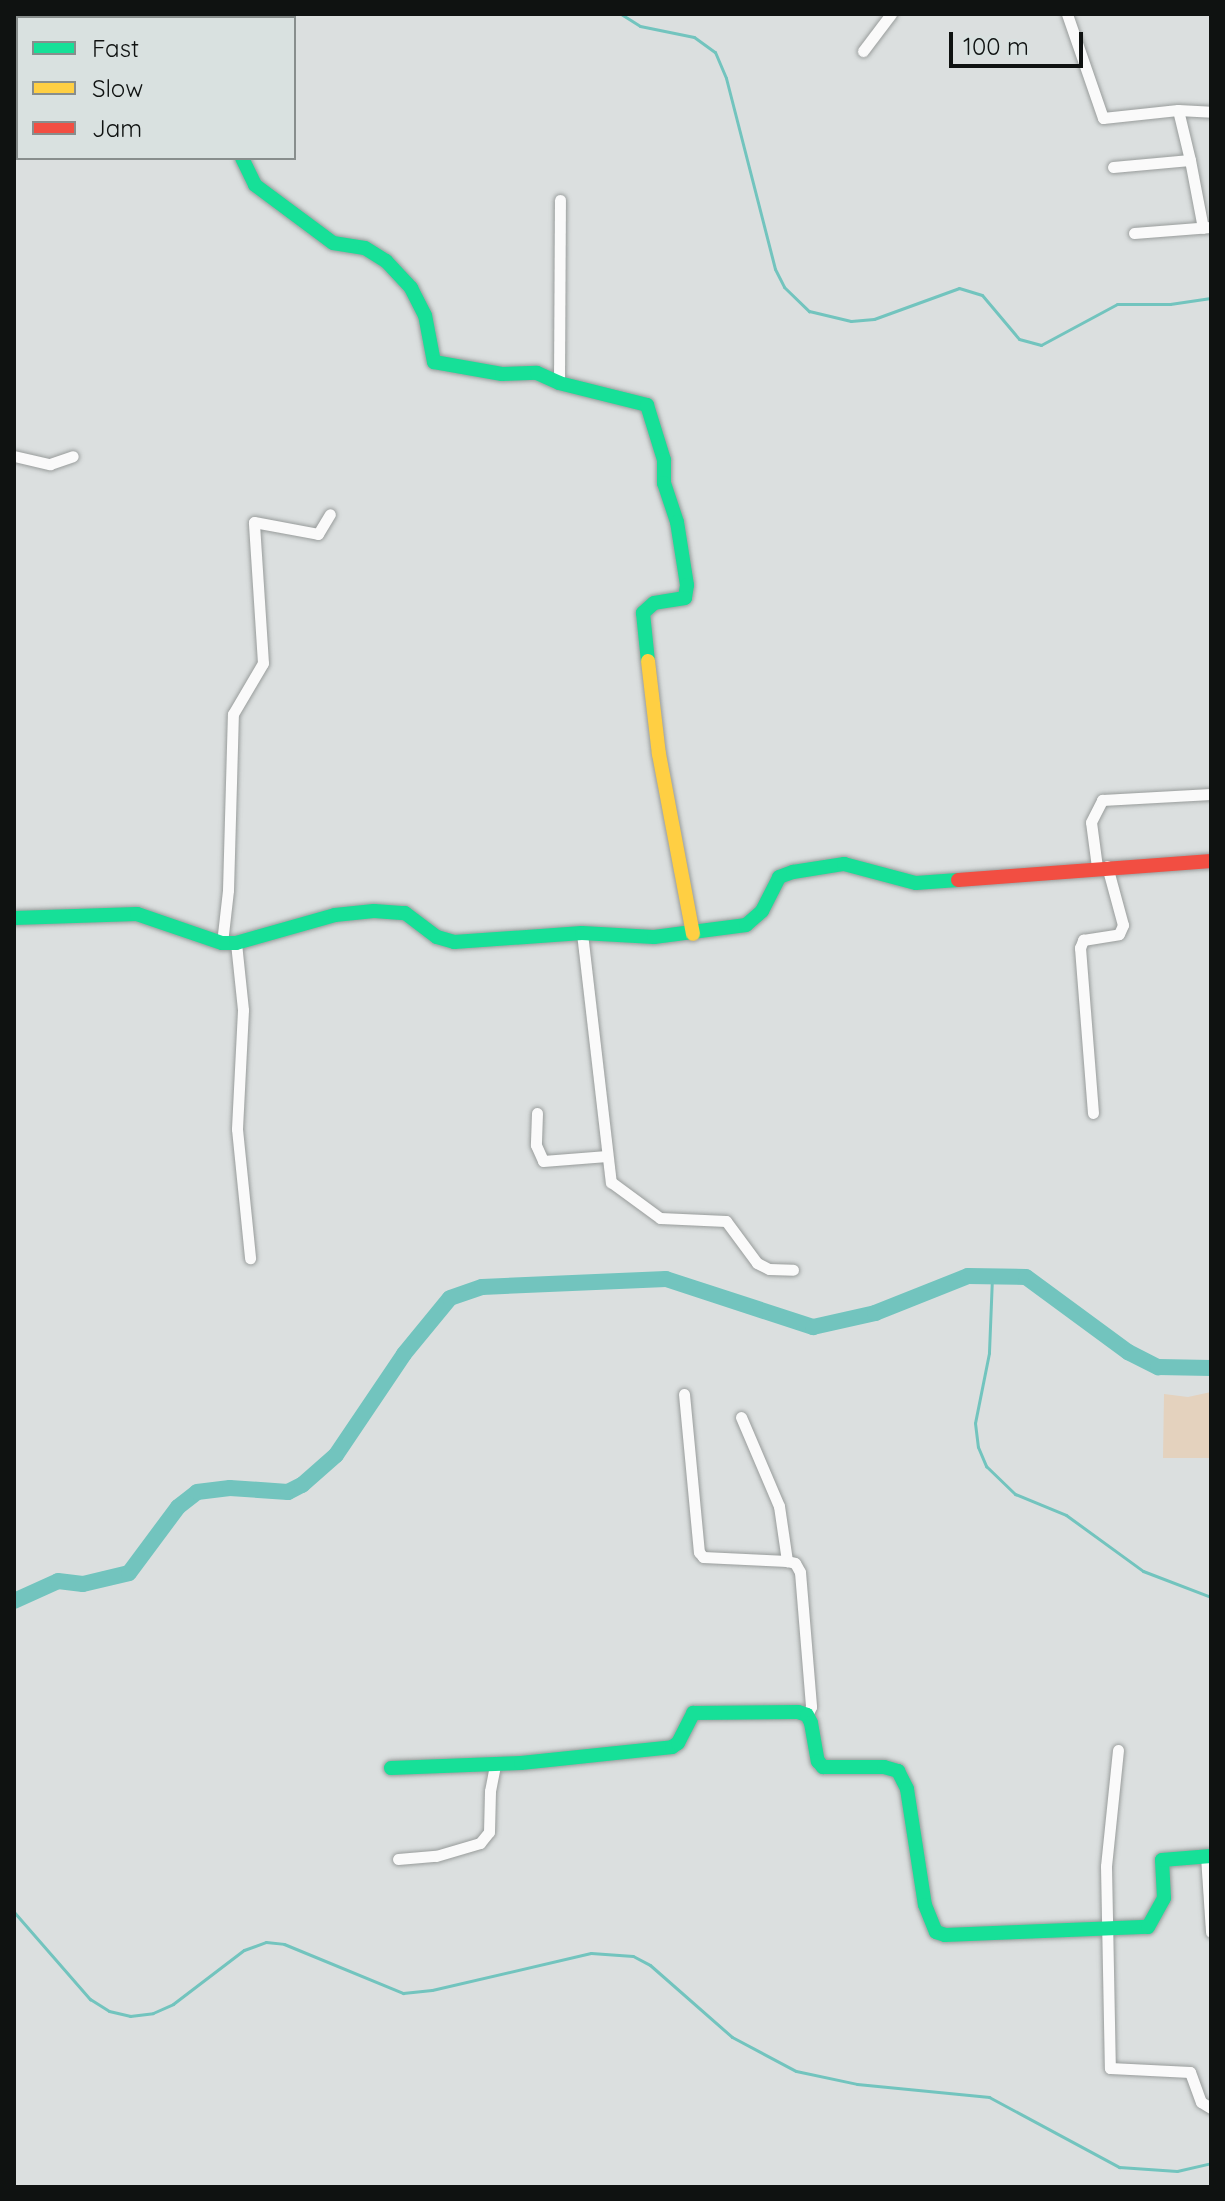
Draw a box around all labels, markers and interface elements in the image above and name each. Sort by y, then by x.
legend [16,16,296,160]
scale bar [953,16,1087,66]
text: 100 m [963,31,1029,61]
text: Fast [92,33,139,63]
text: Slow [92,73,143,103]
text: Jam [92,113,142,143]

